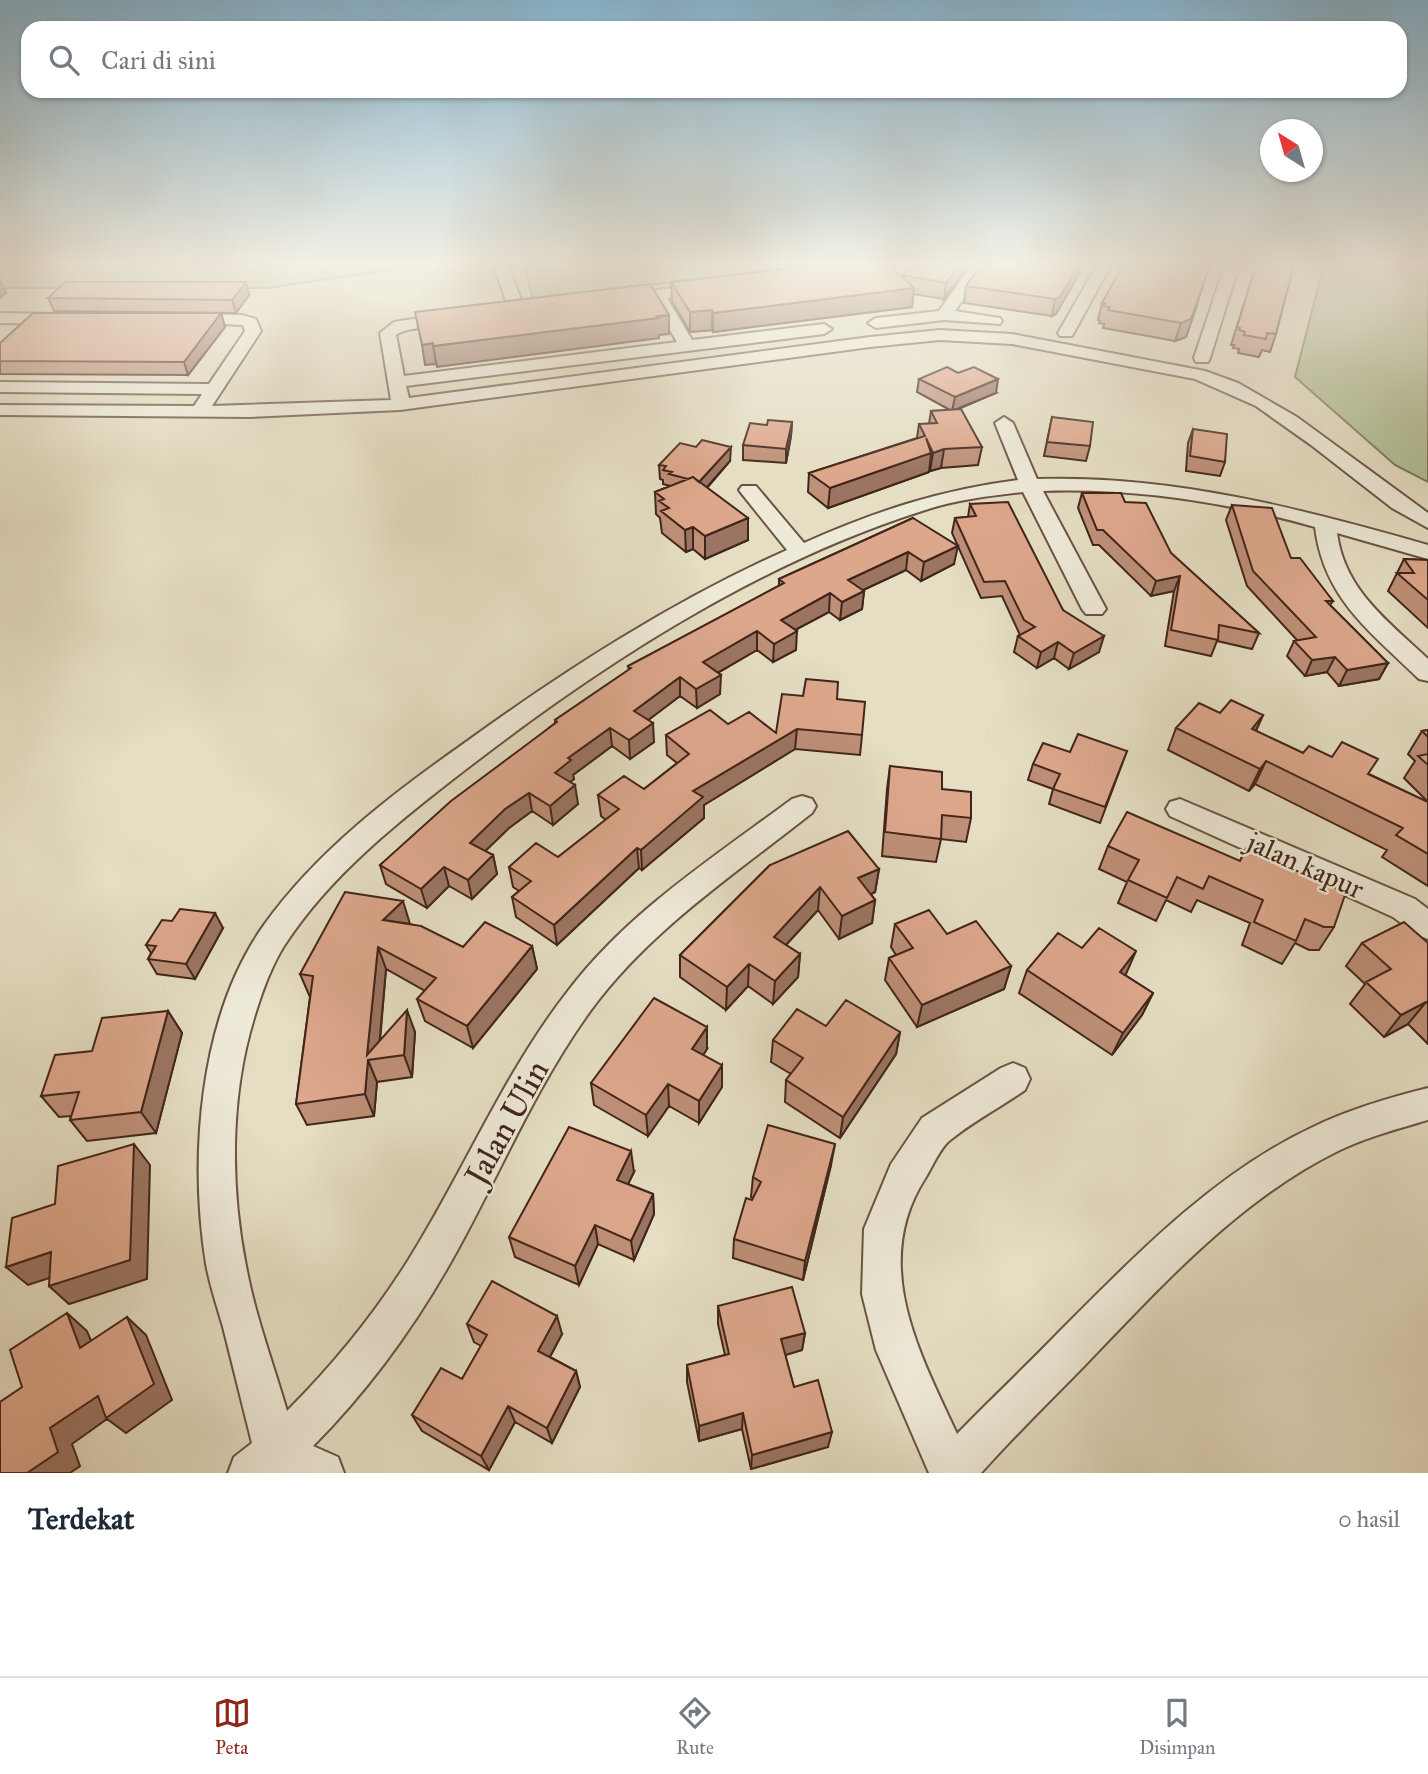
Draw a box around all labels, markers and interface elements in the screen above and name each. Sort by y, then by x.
search box [21,21,1407,98]
icon: search [45,41,83,79]
text: Cari di sini [101,44,216,76]
north arrow [1260,119,1323,182]
street label: jalan kapur [1239,823,1370,907]
street label: Jalan Ulin [455,1053,558,1195]
text: Terdekat [28,1501,134,1537]
text: 0 hasil [1338,1505,1400,1533]
tab: Peta [213,1694,251,1759]
tab: Rute [676,1694,714,1759]
tab: Disimpan [1139,1694,1215,1759]

